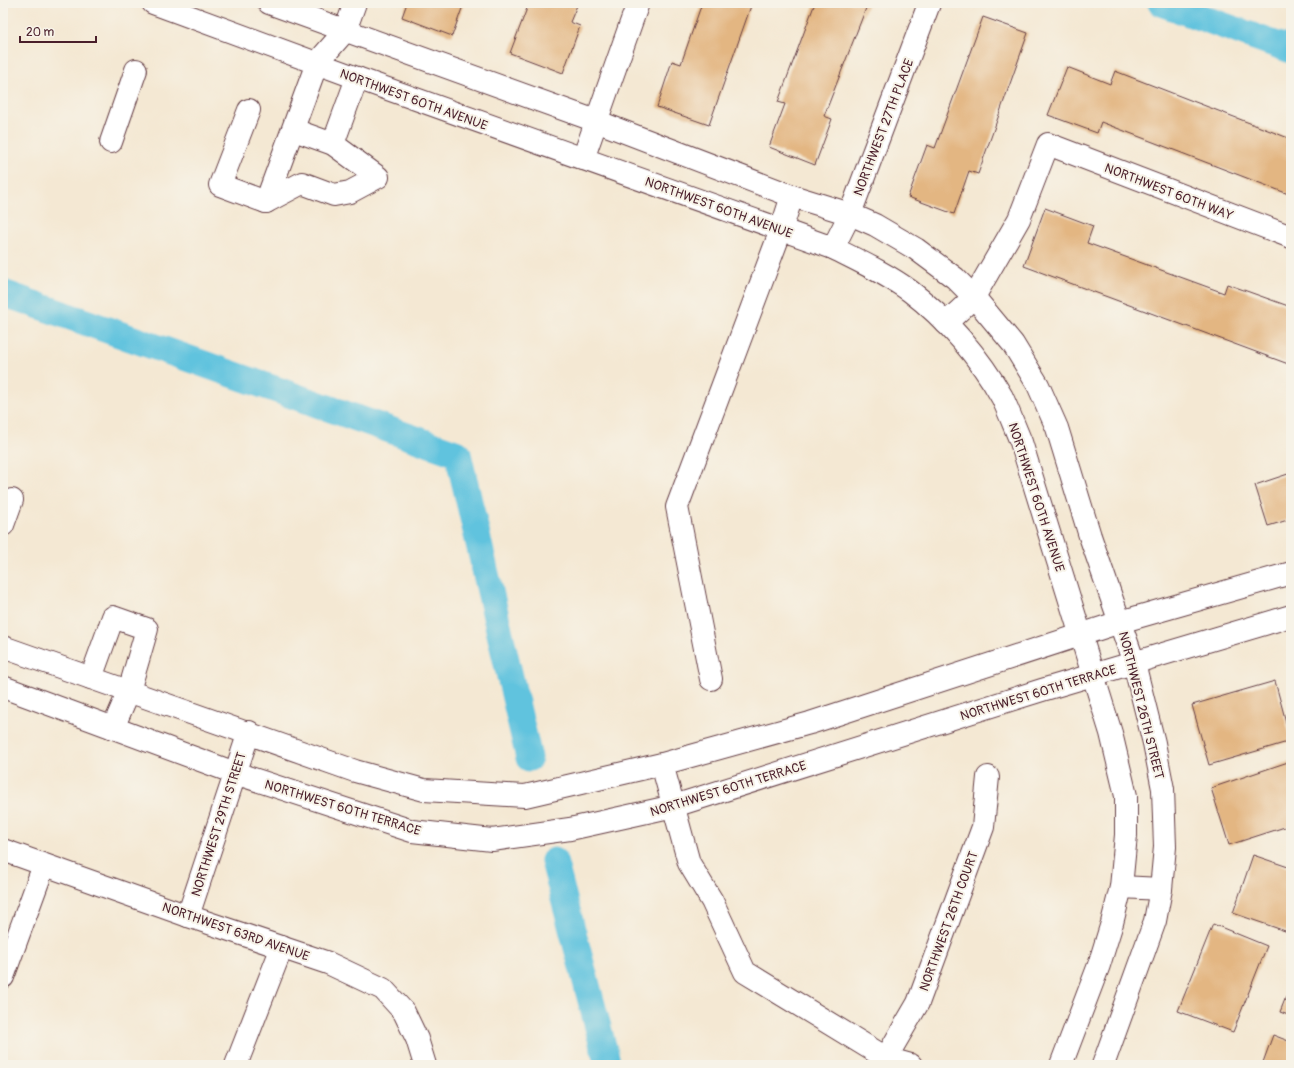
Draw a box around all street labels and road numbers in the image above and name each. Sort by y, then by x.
street label: NORTHWEST 27TH PLACE [850,56,918,198]
street label: NORTHWEST 60TH AVENUE [338,66,490,134]
street label: NORTHWEST 60TH WAY [1102,160,1236,224]
street label: NORTHWEST 60TH AVENUE [643,174,795,242]
street label: NORTHWEST 60TH AVENUE [1004,421,1068,574]
street label: NORTHWEST 26TH STREET [1115,630,1167,781]
street label: NORTHWEST 60TH TERRACE [958,661,1119,724]
street label: NORTHWEST 29TH STREET [188,750,250,898]
street label: NORTHWEST 60TH TERRACE [648,757,809,820]
street label: NORTHWEST 60TH TERRACE [263,777,423,839]
street label: NORTHWEST 26TH COURT [916,849,982,993]
street label: NORTHWEST 63RD AVENUE [160,899,312,965]

